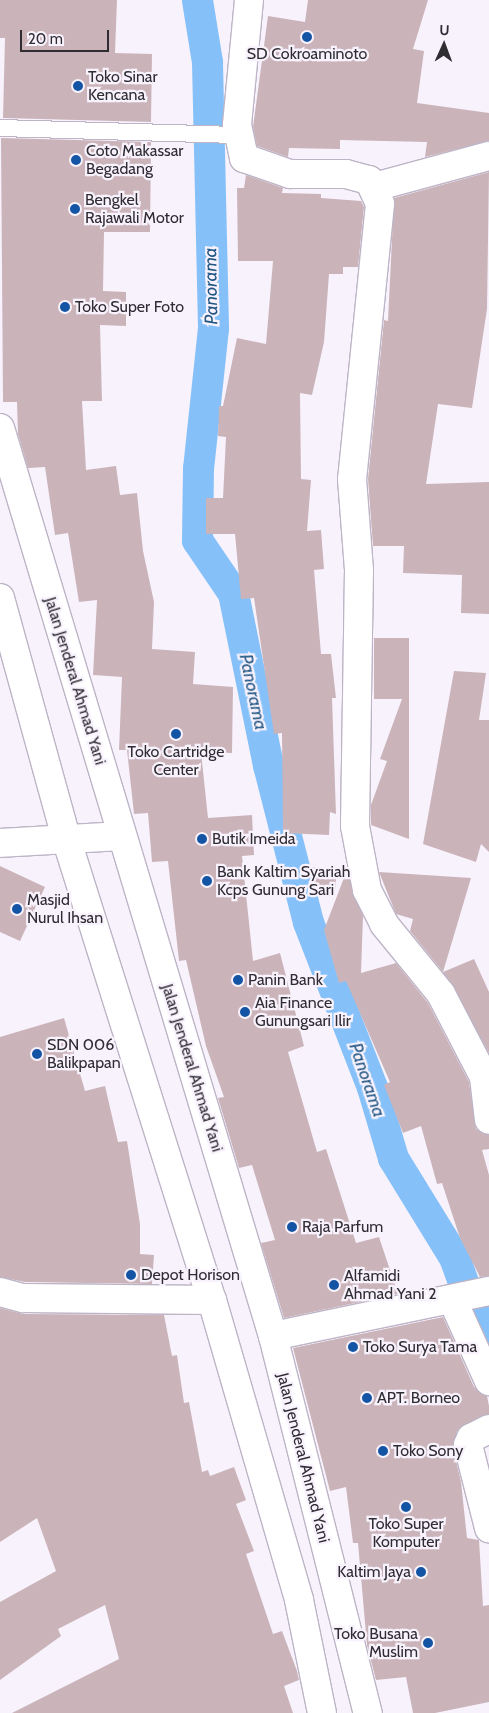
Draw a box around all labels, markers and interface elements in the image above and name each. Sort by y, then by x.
scale bar [22,20,111,52]
north arrow [419,20,469,70]
text: U [439,21,450,39]
text: 20 m [28,30,63,48]
marker: SD Cokroaminoto [301,31,313,43]
place label: SD Cokroaminoto [247,44,367,64]
place label: Toko Sinar Kencana [88,67,158,105]
marker: Toko Sinar Kencana [72,80,84,92]
place label: Coto Makassar Begadang [86,141,183,179]
marker: Coto Makassar Begadang [70,154,82,166]
place label: Bengkel Rajawali Motor [85,190,184,228]
marker: Bengkel Rajawali Motor [69,203,81,215]
water label: Panorama [200,247,222,325]
place label: Toko Super Foto [75,297,184,317]
marker: Toko Super Foto [59,301,71,313]
street label: Jalan Jenderal Ahmad Yani [40,595,110,767]
water label: Panorama [234,652,272,732]
marker: Toko Cartridge Center [170,728,182,740]
place label: Toko Cartridge Center [128,742,224,780]
place label: Butik Imeida [212,829,296,849]
marker: Butik Imeida [196,833,208,845]
place label: Bank Kaltim Syariah Kcps Gunung Sari [217,862,350,900]
marker: Bank Kaltim Syariah Kcps Gunung Sari [201,875,213,887]
place label: Masjid Nurul Ihsan [27,890,103,928]
marker: Masjid Nurul Ihsan [11,903,23,915]
place label: Panin Bank [248,970,323,990]
marker: Panin Bank [232,974,244,986]
street label: Jalan Jenderal Ahmad Yani [157,982,227,1154]
place label: Aia Finance Gunungsari Ilir [255,993,351,1031]
marker: Aia Finance Gunungsari Ilir [239,1006,251,1018]
place label: SDN 006 Balikpapan [47,1035,121,1073]
water label: Panorama [344,1040,390,1120]
marker: SDN 006 Balikpapan [31,1048,43,1060]
place label: Raja Parfum [302,1217,383,1237]
marker: Raja Parfum [286,1221,298,1233]
place label: Depot Horison [141,1265,240,1285]
place label: Alfamidi Ahmad Yani 2 [344,1266,437,1304]
marker: Depot Horison [125,1269,137,1281]
marker: Alfamidi Ahmad Yani 2 [328,1279,340,1291]
place label: Toko Surya Tama [363,1337,477,1357]
marker: Toko Surya Tama [347,1341,359,1353]
street label: Jalan Jenderal Ahmad Yani [273,1371,333,1545]
place label: APT. Borneo [377,1388,460,1408]
marker: APT. Borneo [361,1392,373,1404]
place label: Toko Sony [393,1441,463,1461]
marker: Toko Sony [377,1445,389,1457]
marker: Toko Super Komputer [400,1501,412,1513]
place label: Toko Super Komputer [368,1514,444,1552]
place label: Kaltim Jaya [337,1562,411,1582]
marker: Kaltim Jaya [415,1566,427,1578]
place label: Toko Busana Muslim [334,1624,418,1662]
marker: Toko Busana Muslim [422,1637,434,1649]

